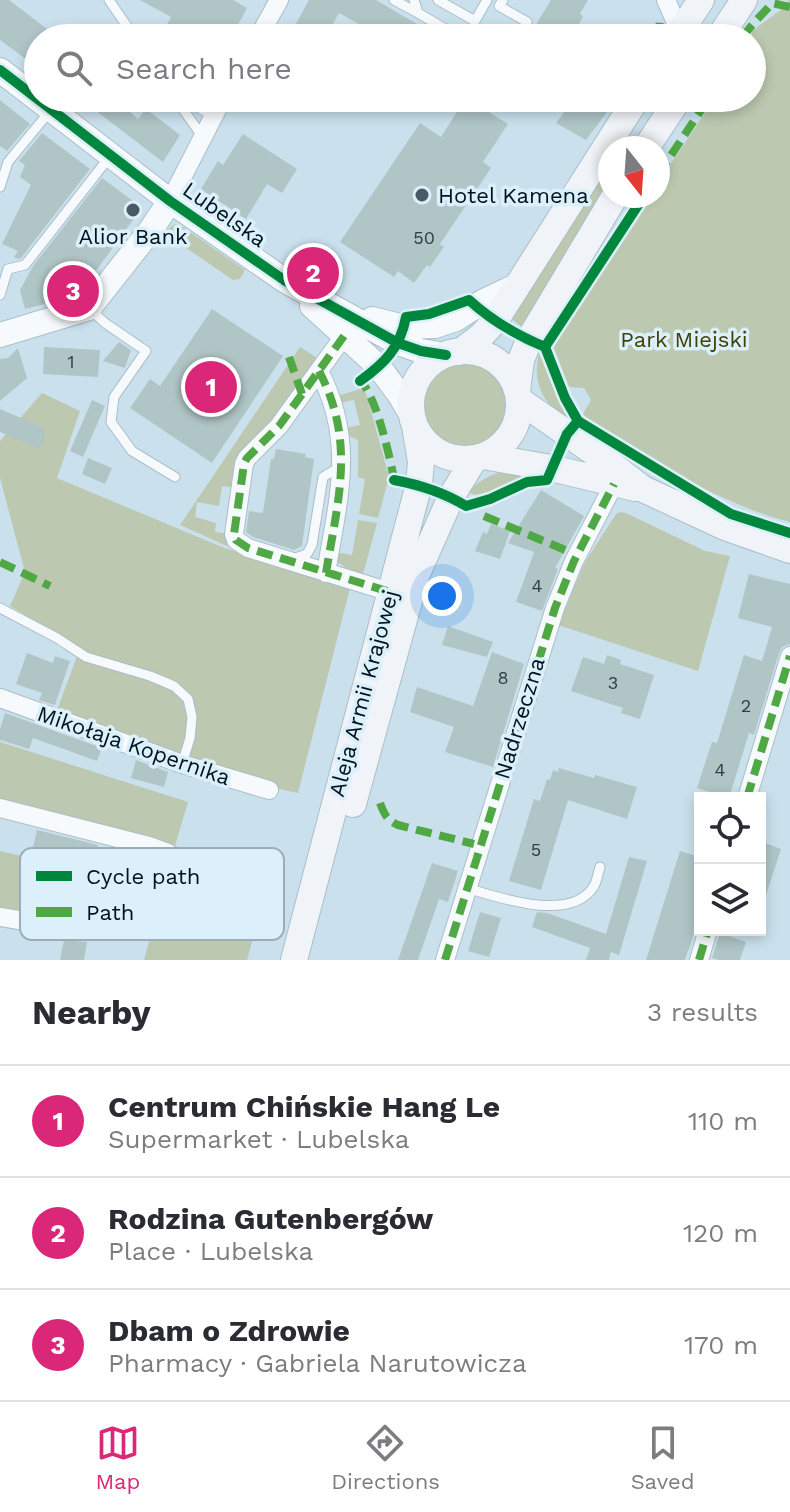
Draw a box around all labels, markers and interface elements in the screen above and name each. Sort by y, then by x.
search box [24,24,766,112]
icon: search [52,46,96,90]
text: Search here [116,51,292,86]
north arrow [598,136,670,208]
street label: Lubelska [178,177,271,252]
place label: Hotel Kamena [438,183,589,208]
marker: Hotel Kamena [413,186,431,204]
marker: Alior Bank [124,201,142,219]
place label: Alior Bank [78,224,188,249]
house number: 50 [413,227,435,248]
pin: 2 [287,243,339,303]
pin: 3 [47,261,99,321]
park label: Park Miejski [620,327,748,352]
house number: 1 [67,351,75,372]
pin: 1 [185,357,237,417]
house number: 4 [532,575,543,596]
your location [422,576,462,616]
street label: Aleja Armii Krajowej [324,587,403,799]
street label: Nadrzeczna [489,654,550,782]
house number: 8 [497,667,509,688]
house number: 3 [608,672,618,693]
house number: 2 [741,695,751,716]
street label: Mikołaja Kopernika [34,701,234,790]
house number: 4 [715,759,726,780]
map controls [694,792,766,936]
button: locate [694,792,766,864]
house number: 5 [531,839,541,860]
legend [20,848,284,940]
text: Cycle path [86,864,200,889]
button: layers [694,864,766,936]
text: Path [86,900,134,925]
text: Nearby [32,992,151,1032]
text: 3 results [647,997,758,1027]
text: Centrum Chińskie Hang Le [108,1089,500,1124]
text: 1 [52,1106,64,1136]
text: 110 m [688,1106,758,1136]
text: Supermarket · Lubelska [108,1124,409,1154]
text: Rodzina Gutenbergów [108,1201,433,1236]
text: 2 [50,1218,66,1248]
text: 120 m [683,1218,758,1248]
text: Place · Lubelska [108,1236,313,1266]
text: Dbam o Zdrowie [108,1313,350,1348]
text: 3 [50,1330,66,1360]
text: 170 m [684,1330,758,1360]
text: Pharmacy · Gabriela Narutowicza [108,1348,527,1378]
tab: Map [95,1421,140,1494]
tab: Directions [331,1421,440,1494]
tab: Saved [631,1421,695,1494]

